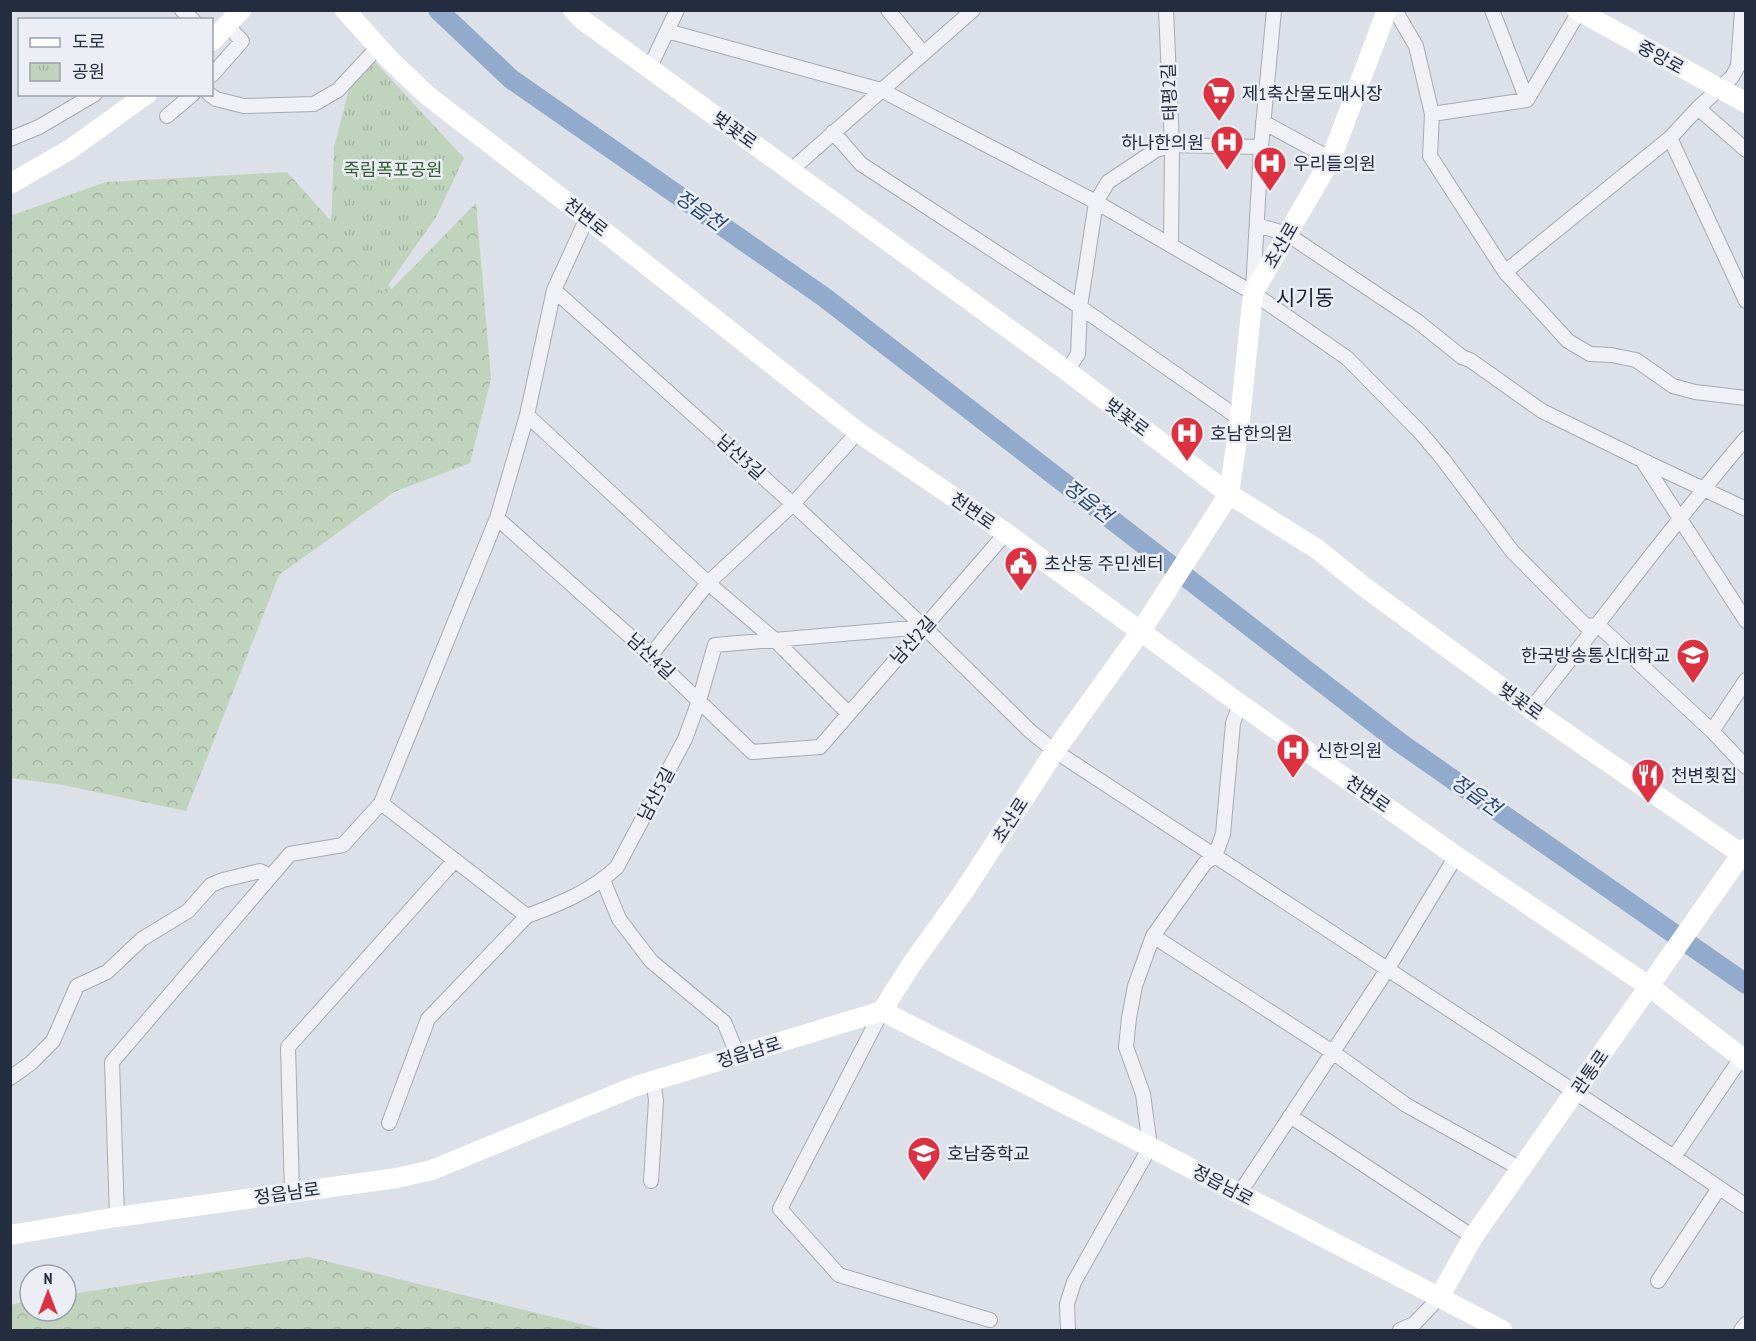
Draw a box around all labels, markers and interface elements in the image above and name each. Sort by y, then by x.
legend [18,18,213,96]
text: 도로 [72,30,105,53]
street label: 중앙로 [1634,35,1688,79]
text: 공원 [72,60,105,83]
street label: 태평2길 [1156,63,1182,121]
supermarket icon: 제1축산물도매시장 [1201,75,1237,122]
place label: 제1축산물도매시장 [1242,82,1383,105]
street label: 벚꽃로 [708,106,762,154]
hospital icon: 하나한의원 [1209,124,1245,171]
place label: 하나한의원 [1121,131,1204,154]
hospital icon: 우리들의원 [1252,145,1288,192]
place label: 우리들의원 [1293,152,1376,175]
park label: 죽림폭포공원 [343,158,443,181]
water label: 정읍천 [670,184,732,238]
street label: 천변로 [559,193,613,241]
street label: 초산로 [1259,218,1303,272]
district label: 시기동 [1276,284,1334,311]
street label: 벚꽃로 [1100,393,1154,441]
hospital icon: 호남한의원 [1169,415,1205,462]
place label: 호남한의원 [1210,422,1293,445]
street label: 남산3길 [712,429,770,485]
water label: 정읍천 [1058,474,1120,530]
street label: 천변로 [946,487,1000,535]
public building icon: 초산동 주민센터 [1003,545,1039,592]
place label: 초산동 주민센터 [1044,552,1164,575]
street label: 남산2길 [885,611,941,669]
street label: 남산4길 [622,628,680,684]
school or university icon: 한국방송통신대학교 [1675,637,1711,684]
place label: 한국방송통신대학교 [1521,644,1670,667]
street label: 벚꽃로 [1494,677,1548,725]
hospital icon: 신한의원 [1275,732,1311,779]
place label: 신한의원 [1316,739,1382,762]
restaurant icon: 천변횟집 [1630,757,1666,804]
street label: 남산5길 [632,763,680,825]
place label: 천변횟집 [1671,764,1737,787]
water label: 정읍천 [1446,769,1508,823]
street label: 천변로 [1341,770,1395,818]
street label: 초산로 [987,793,1033,847]
street label: 정읍남로 [714,1031,784,1073]
street label: 관통로 [1566,1045,1614,1099]
school or university icon: 호남중학교 [906,1135,942,1182]
place label: 호남중학교 [947,1142,1030,1165]
street label: 정읍남로 [1188,1159,1258,1211]
street label: 정읍남로 [253,1177,321,1209]
north arrow [18,1263,78,1323]
text: N [44,1268,52,1288]

